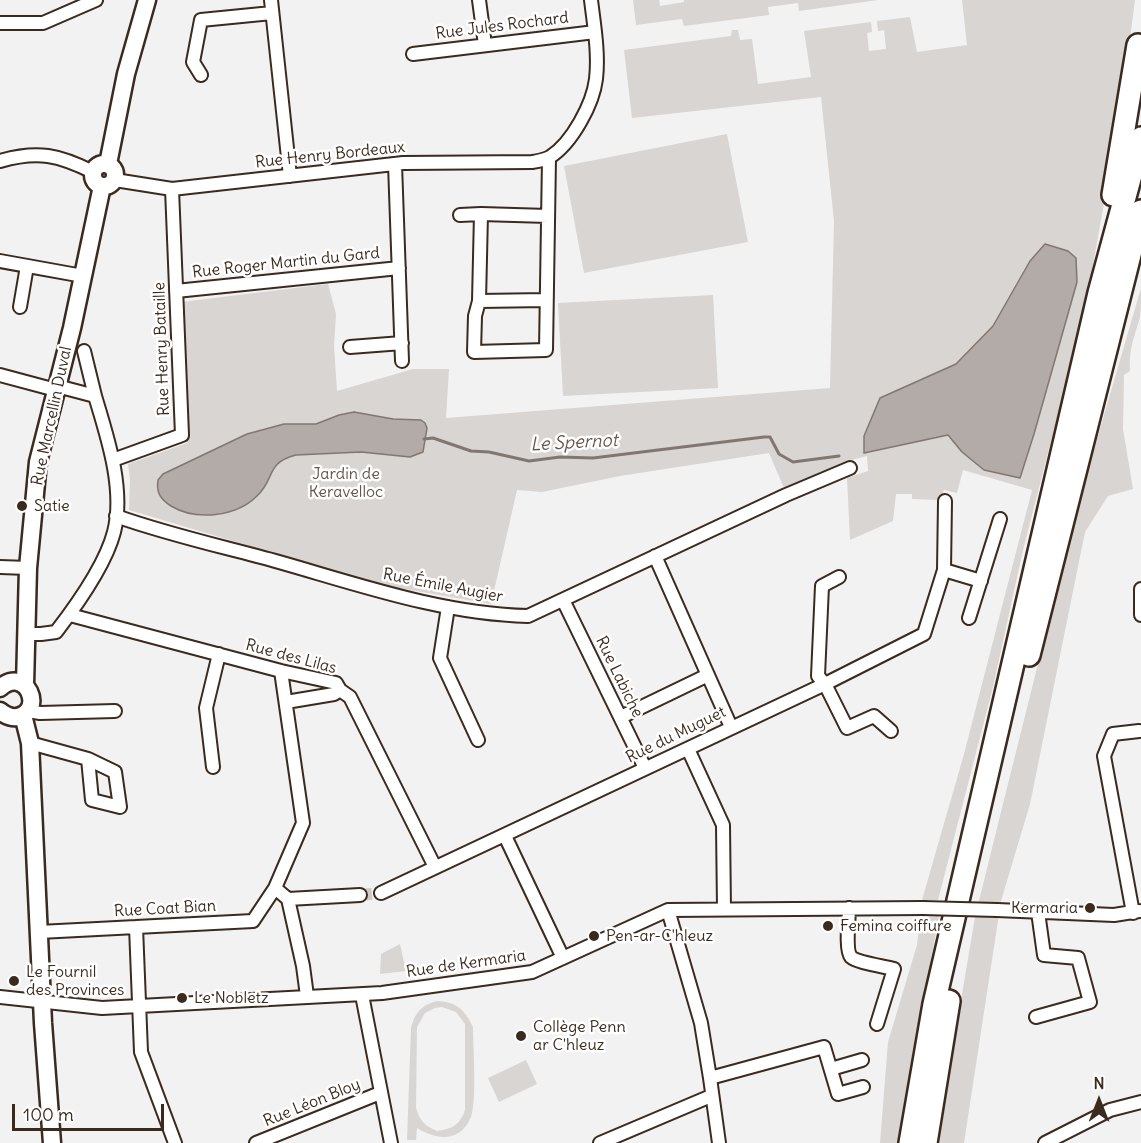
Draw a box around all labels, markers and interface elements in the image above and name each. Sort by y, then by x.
street label: Rue Jules Rochard [434,8,570,44]
street label: Rue Henry Bordeaux [254,138,406,172]
street label: Rue Roger Martin du Gard [191,244,381,282]
street label: Rue Henry Bataille [150,282,174,416]
street label: Rue Marcellin Duval [28,345,76,487]
water label: Le Spernot [530,430,618,456]
park label: Jardin de Keravelloc [309,464,383,502]
place label: Satie [34,496,70,516]
marker: Satie [15,499,29,513]
street label: Rue Émile Augier [381,565,505,607]
street label: Rue Labiche [591,633,647,721]
street label: Rue des Lilas [244,636,338,678]
street label: Rue du Muguet [623,703,729,767]
street label: Rue Coat Bian [114,897,216,921]
place label: Kermaria [1011,898,1078,918]
marker: Kermaria [1083,901,1097,915]
place label: Femina coiffure [840,916,952,936]
marker: Femina coiffure [821,919,835,933]
place label: Pen-ar-C'hleuz [606,926,713,946]
marker: Pen-ar-C'hleuz [587,929,601,943]
street label: Rue de Kermaria [405,946,527,982]
place label: Le Fournil des Provinces [26,962,124,1000]
marker: Le Fournil des Provinces [7,974,21,988]
place label: Le Nobletz [194,988,269,1008]
marker: Le Nobletz [175,991,189,1005]
place label: Collège Penn ar C'hleuz [533,1017,626,1055]
marker: Collège Penn ar C'hleuz [514,1029,528,1043]
north arrow [1069,1071,1129,1131]
text: N [1093,1073,1105,1093]
street label: Rue Léon Bloy [261,1075,363,1131]
scale bar [15,1092,166,1130]
text: 100 m [23,1103,74,1126]

